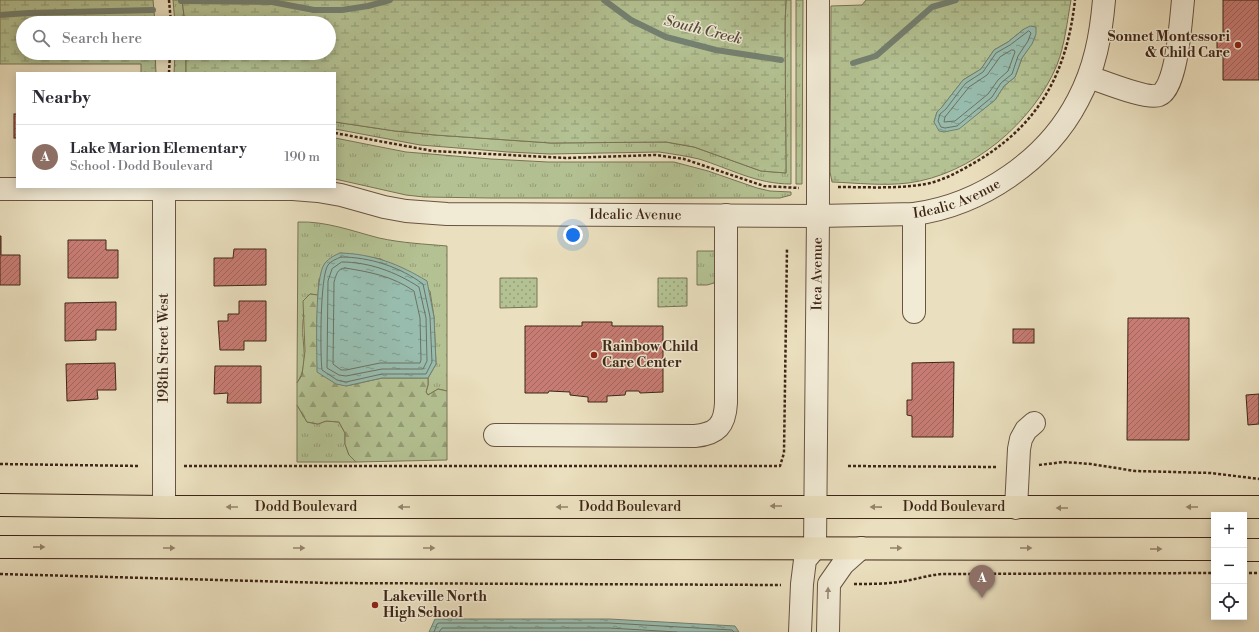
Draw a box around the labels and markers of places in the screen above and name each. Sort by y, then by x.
place label: Sonnet Montessori & Child Care [1108,28,1231,62]
marker: Sonnet Montessori & Child Care [1233,40,1243,50]
place label: Rainbow Child Care Center [602,338,699,372]
marker: Rainbow Child Care Center [589,350,599,360]
pin: A [969,565,995,598]
place label: Lakeville North High School [383,588,487,622]
marker: Lakeville North High School [370,600,380,610]

